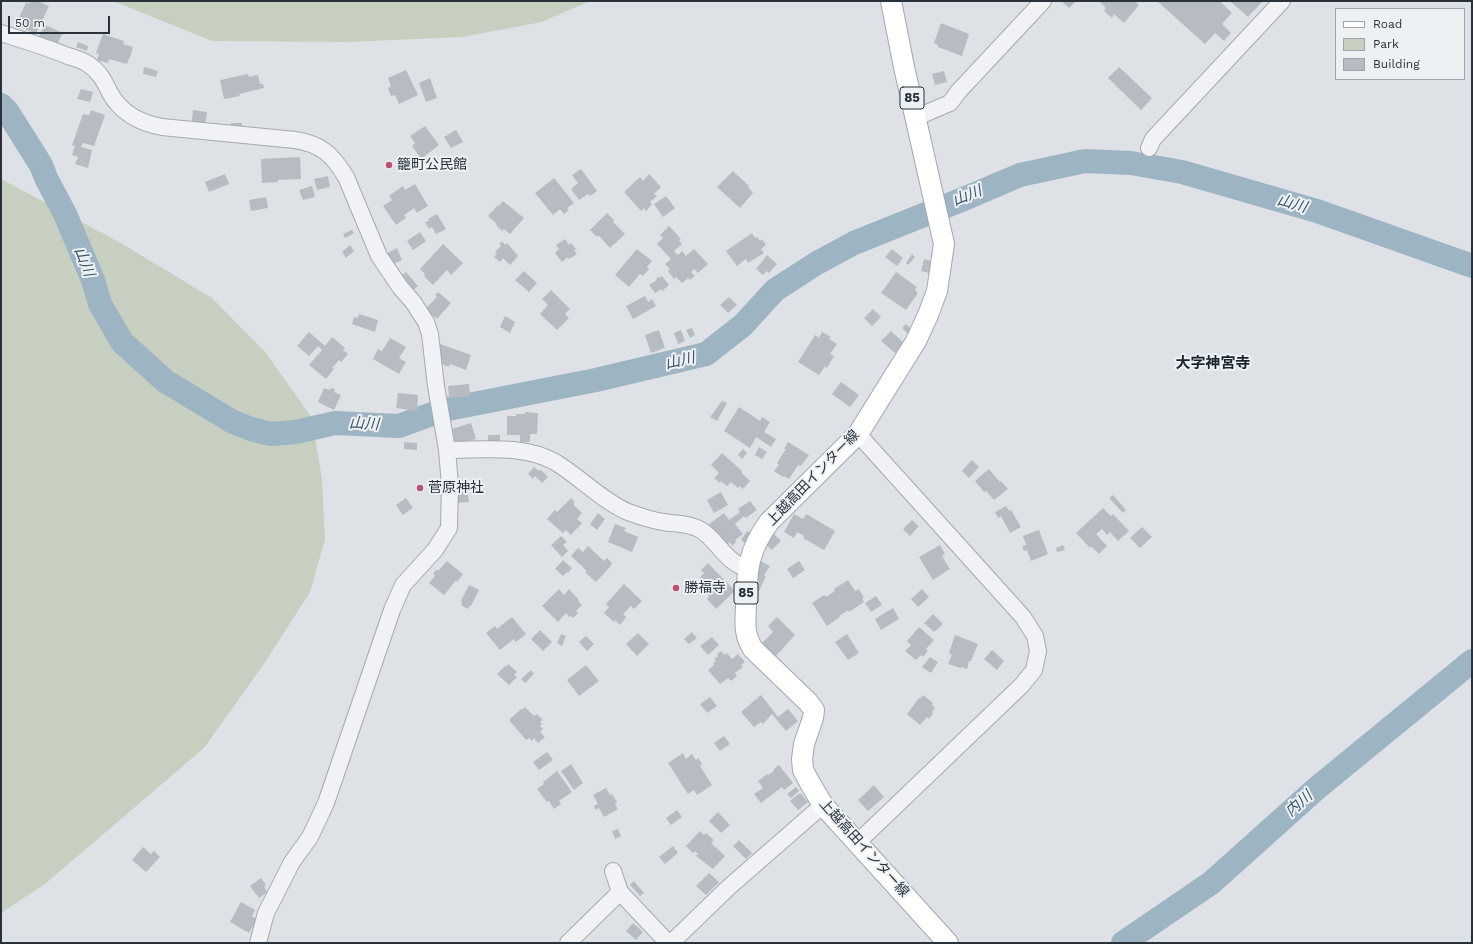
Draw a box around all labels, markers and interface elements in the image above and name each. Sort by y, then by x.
scale bar [10,8,112,34]
legend [1335,8,1465,80]
text: 50 m [15,16,45,30]
text: Road [1373,17,1402,31]
text: Park [1373,37,1399,51]
text: Building [1373,57,1420,71]
road number: 85 [900,87,924,109]
place label: 籠町公民館 [397,157,467,173]
marker: 籠町公民館 [384,160,394,170]
water label: 山川 [950,182,984,210]
water label: 山川 [1275,191,1309,217]
water label: 山川 [70,245,98,279]
water label: 山川 [663,349,697,373]
district label: 大字神宮寺 [1176,355,1250,373]
water label: 山川 [349,414,379,434]
street label: 上越高田インター線 [763,427,863,529]
place label: 菅原神社 [428,480,484,496]
marker: 菅原神社 [415,483,425,493]
place label: 勝福寺 [684,580,726,596]
road number: 85 [734,582,758,604]
marker: 勝福寺 [671,583,681,593]
water label: 内川 [1282,787,1316,821]
street label: 上越高田インター線 [816,796,912,900]

